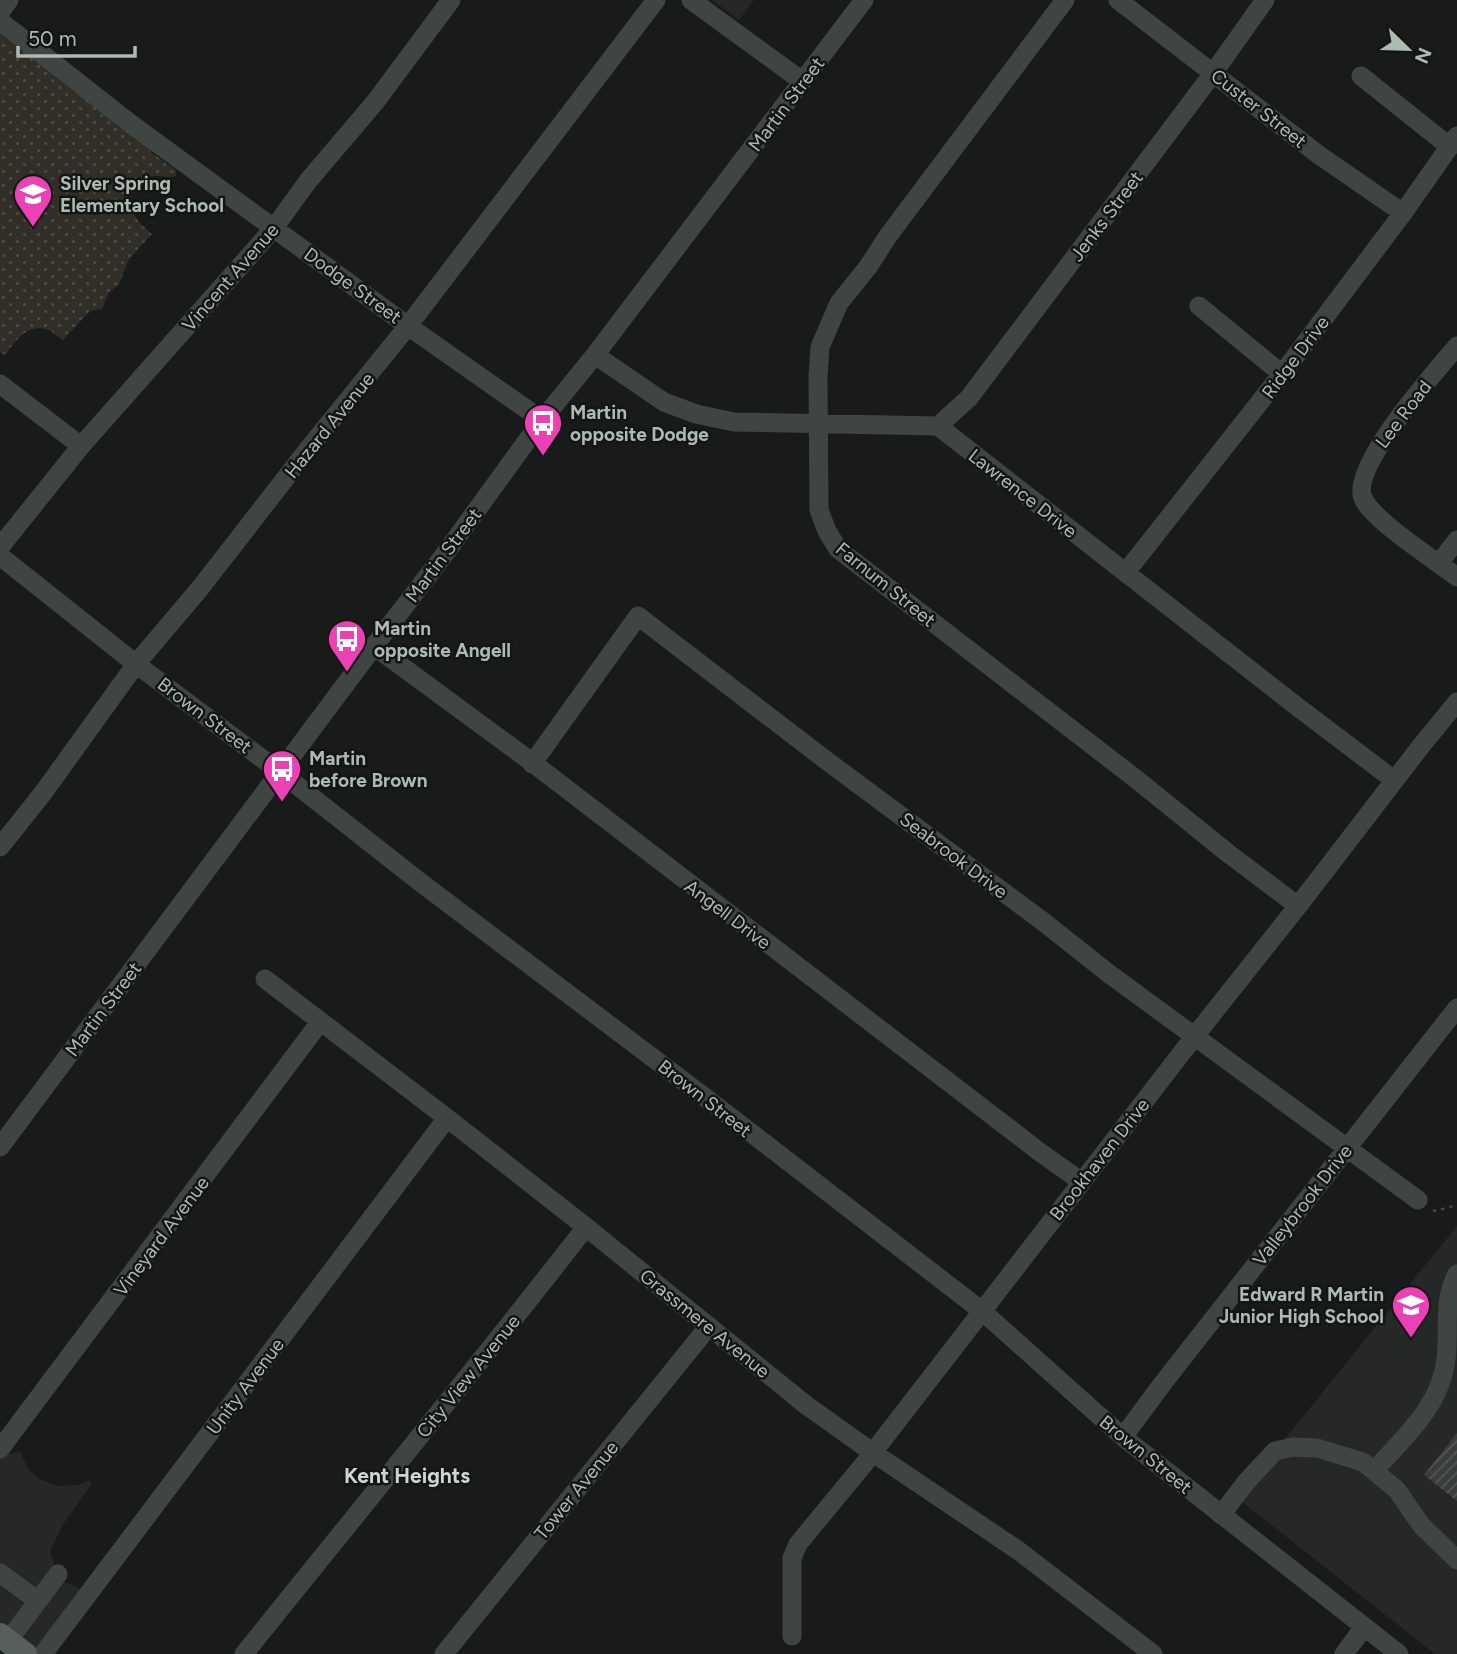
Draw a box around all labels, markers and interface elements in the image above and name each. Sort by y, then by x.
scale bar [18,14,135,58]
north arrow [1373,14,1443,84]
text: 50 m [28,26,77,51]
text: N [1410,44,1437,67]
street label: Martin Street [743,53,829,156]
street label: Custer Street [1206,64,1311,153]
street label: Jenks Street [1065,167,1148,266]
place label: Silver Spring Elementary School [60,172,224,217]
school or university icon: Silver Spring Elementary School [12,173,54,228]
street label: Vincent Avenue [177,219,284,336]
street label: Dodge Street [300,242,406,328]
street label: Ridge Drive [1257,311,1334,403]
street label: Hazard Avenue [280,368,379,483]
street label: Lee Road [1370,376,1436,453]
place label: Martin opposite Dodge [570,401,709,446]
bus stop icon: Martin opposite Dodge [522,402,564,457]
street label: Lawrence Drive [964,444,1081,543]
street label: Martin Street [400,504,486,607]
street label: Farnum Street [831,537,940,632]
place label: Martin opposite Angell [374,617,511,662]
bus stop icon: Martin opposite Angell [326,618,368,673]
street label: Brown Street [153,672,256,758]
place label: Martin before Brown [309,747,427,792]
bus stop icon: Martin before Brown [261,748,303,803]
street label: Seabrook Drive [895,807,1012,903]
street label: Angell Drive [680,875,775,954]
street label: Martin Street [60,958,146,1061]
street label: Brown Street [653,1055,756,1142]
street label: Brookhaven Drive [1045,1094,1154,1225]
street label: Valleybrook Drive [1248,1140,1357,1271]
street label: Vineyard Avenue [109,1172,214,1301]
street label: Grassmere Avenue [635,1264,774,1383]
place label: Edward R Martin Junior High School [1219,1283,1384,1328]
school or university icon: Edward R Martin Junior High School [1390,1284,1432,1339]
street label: City View Avenue [412,1310,525,1442]
street label: Unity Avenue [202,1334,289,1439]
street label: Brown Street [1095,1410,1197,1499]
street label: Tower Avenue [530,1436,623,1544]
district label: Kent Heights [344,1463,470,1488]

